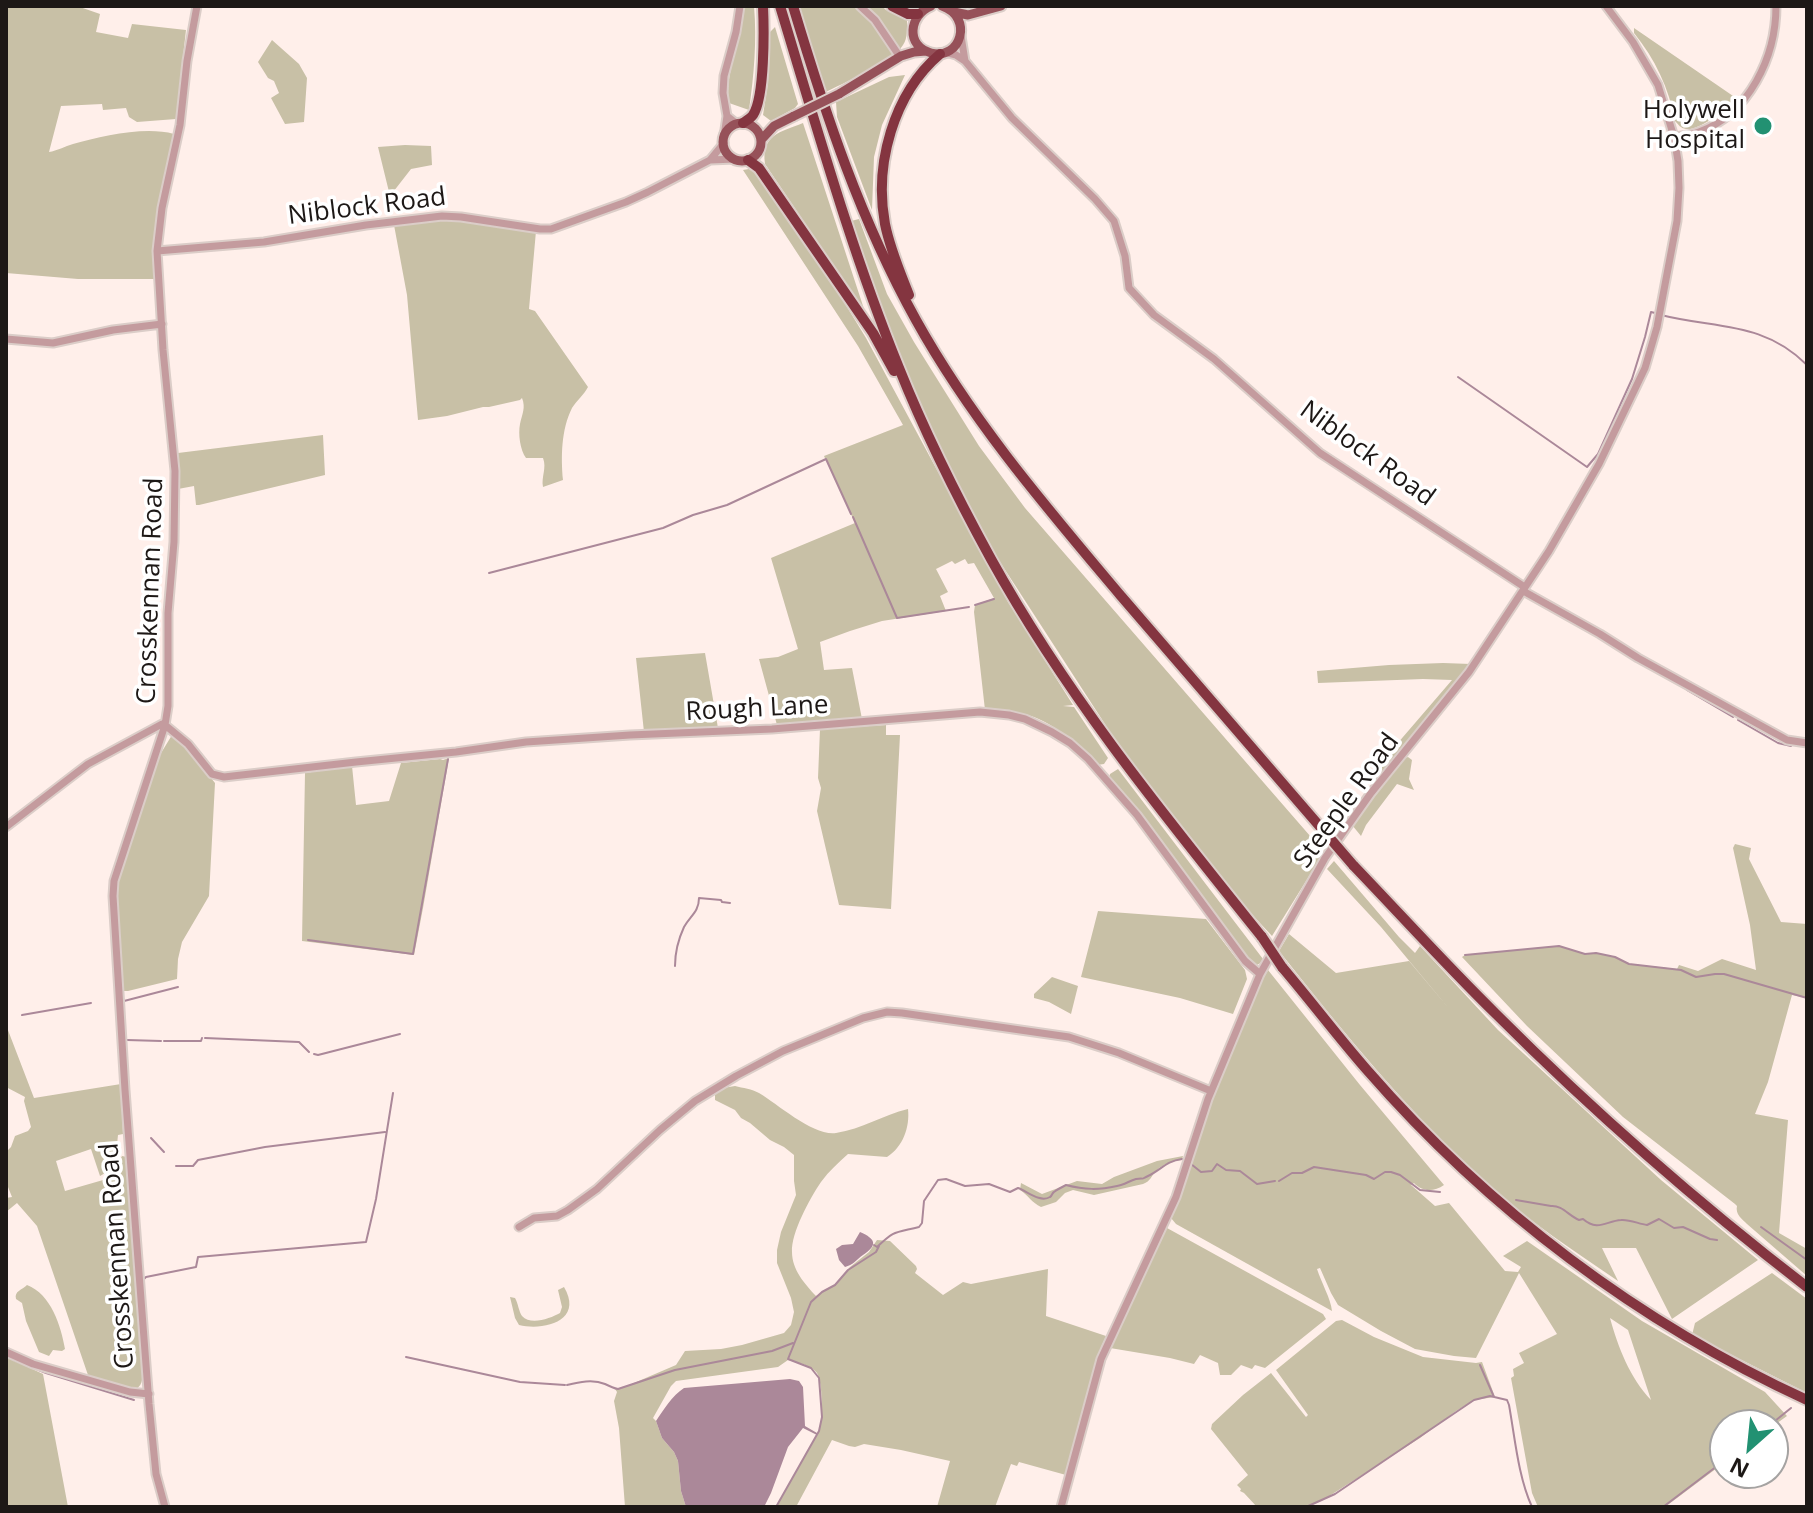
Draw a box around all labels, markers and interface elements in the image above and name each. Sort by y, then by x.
place label: Holywell Hospital [1643,95,1745,156]
marker: Holywell Hospital [1752,115,1774,137]
street label: Niblock Road [286,182,448,232]
street label: Niblock Road [1293,395,1441,513]
street label: Crosskennan Road [131,477,171,705]
street label: Rough Lane [685,690,829,728]
street label: Steeple Road [1288,728,1406,874]
street label: Crosskennan Road [95,1142,141,1370]
north arrow [1709,1409,1789,1489]
text: N [1724,1451,1754,1486]

